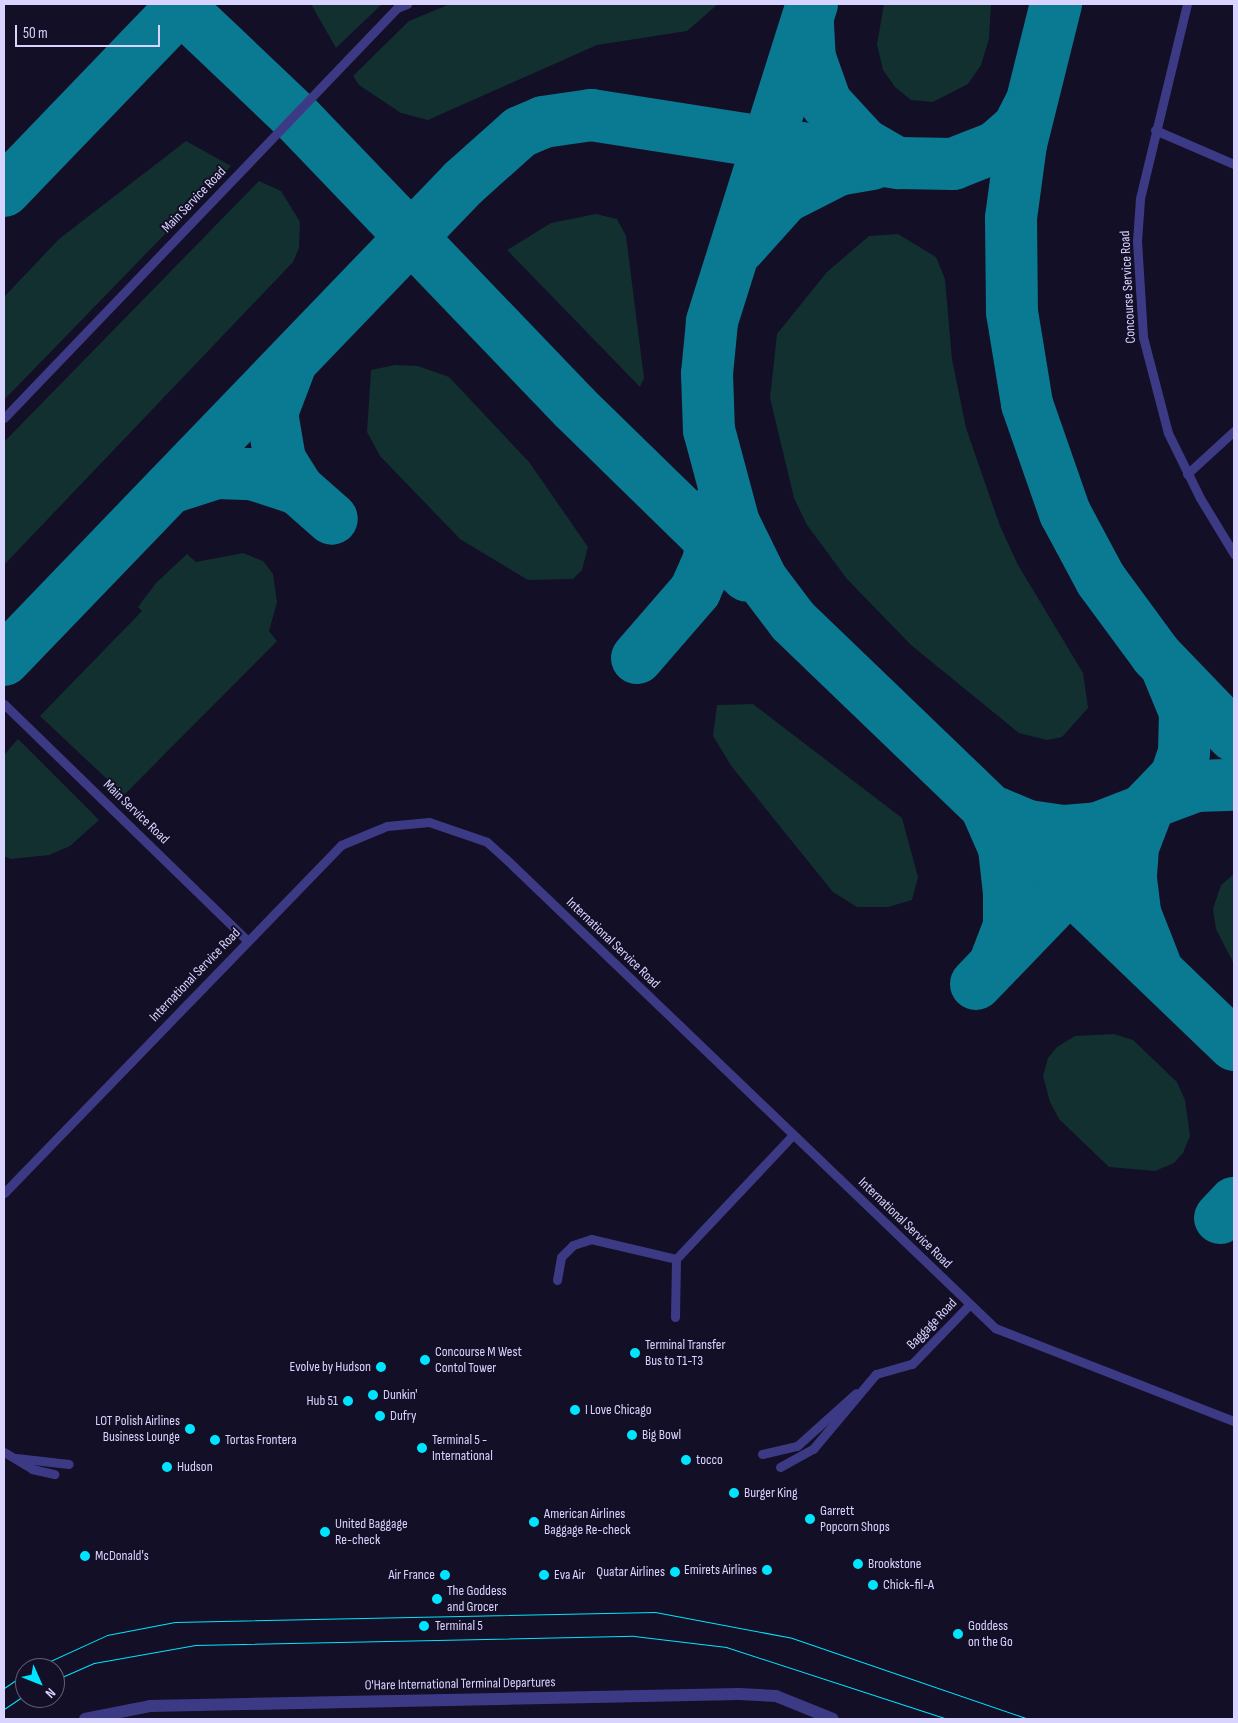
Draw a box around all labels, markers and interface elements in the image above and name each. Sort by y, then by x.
scale bar [18,15,162,47]
text: 50 m [23,24,48,43]
street label: Main Service Road [158,164,230,236]
street label: Concourse Service Road [1117,230,1139,344]
street label: Main Service Road [100,776,172,848]
street label: International Service Road [563,894,663,992]
street label: International Service Road [146,925,244,1025]
street label: International Service Road [855,1174,955,1272]
street label: Baggage Road [903,1295,961,1353]
place label: Terminal Transfer Bus to T1-T3 [645,1337,725,1370]
place label: Concourse M West Contol Tower [435,1344,522,1376]
marker: Terminal Transfer Bus to T1-T3 [629,1347,641,1359]
marker: Concourse M West Contol Tower [419,1354,431,1366]
place label: Evolve by Hudson [289,1359,371,1375]
marker: Evolve by Hudson [375,1361,387,1373]
place label: Dunkin' [383,1387,417,1403]
marker: Dunkin' [367,1389,379,1401]
place label: Hub 51 [306,1393,338,1409]
marker: Hub 51 [342,1395,354,1407]
place label: I Love Chicago [585,1402,651,1418]
marker: I Love Chicago [569,1404,581,1416]
place label: Dufry [390,1408,416,1424]
marker: Dufry [374,1410,386,1422]
place label: LOT Polish Airlines Business Lounge [95,1413,180,1445]
marker: LOT Polish Airlines Business Lounge [184,1423,196,1435]
place label: Big Bowl [642,1427,681,1443]
marker: Big Bowl [626,1429,638,1441]
place label: Tortas Frontera [225,1432,297,1448]
place label: Terminal 5 - International [432,1432,493,1464]
marker: Tortas Frontera [209,1434,221,1446]
marker: Terminal 5 - International [416,1442,428,1454]
place label: tocco [696,1452,723,1468]
marker: tocco [680,1454,692,1466]
place label: Hudson [177,1459,213,1475]
marker: Hudson [161,1461,173,1473]
place label: Burger King [744,1485,798,1501]
marker: Burger King [728,1487,740,1499]
place label: Garrett Popcorn Shops [820,1503,890,1535]
place label: American Airlines Baggage Re-check [544,1506,631,1538]
marker: Garrett Popcorn Shops [804,1513,816,1525]
place label: United Baggage Re-check [335,1516,408,1548]
marker: American Airlines Baggage Re-check [528,1516,540,1528]
marker: United Baggage Re-check [319,1526,331,1538]
place label: McDonald's [95,1548,149,1564]
marker: McDonald's [79,1550,91,1562]
place label: Brookstone [868,1556,921,1572]
marker: Brookstone [852,1558,864,1570]
place label: Emirets Airlines [684,1562,757,1578]
place label: Quatar Airlines [596,1564,665,1580]
marker: Emirets Airlines [761,1564,773,1576]
marker: Quatar Airlines [669,1566,681,1578]
place label: Air France [389,1567,435,1583]
place label: Eva Air [554,1567,585,1583]
marker: Air France [439,1569,451,1581]
marker: Eva Air [538,1569,550,1581]
place label: Chick-fil-A [883,1577,934,1593]
marker: Chick-fil-A [867,1579,879,1591]
place label: The Goddess and Grocer [447,1583,506,1615]
marker: The Goddess and Grocer [431,1593,443,1605]
place label: Terminal 5 [435,1618,483,1634]
place label: Goddess on the Go [968,1618,1013,1650]
marker: Terminal 5 [417,1619,431,1633]
marker: Goddess on the Go [952,1628,964,1640]
north arrow [15,1658,65,1708]
street label: O'Hare International Terminal Departures [364,1674,556,1694]
text: N [42,1684,59,1702]

